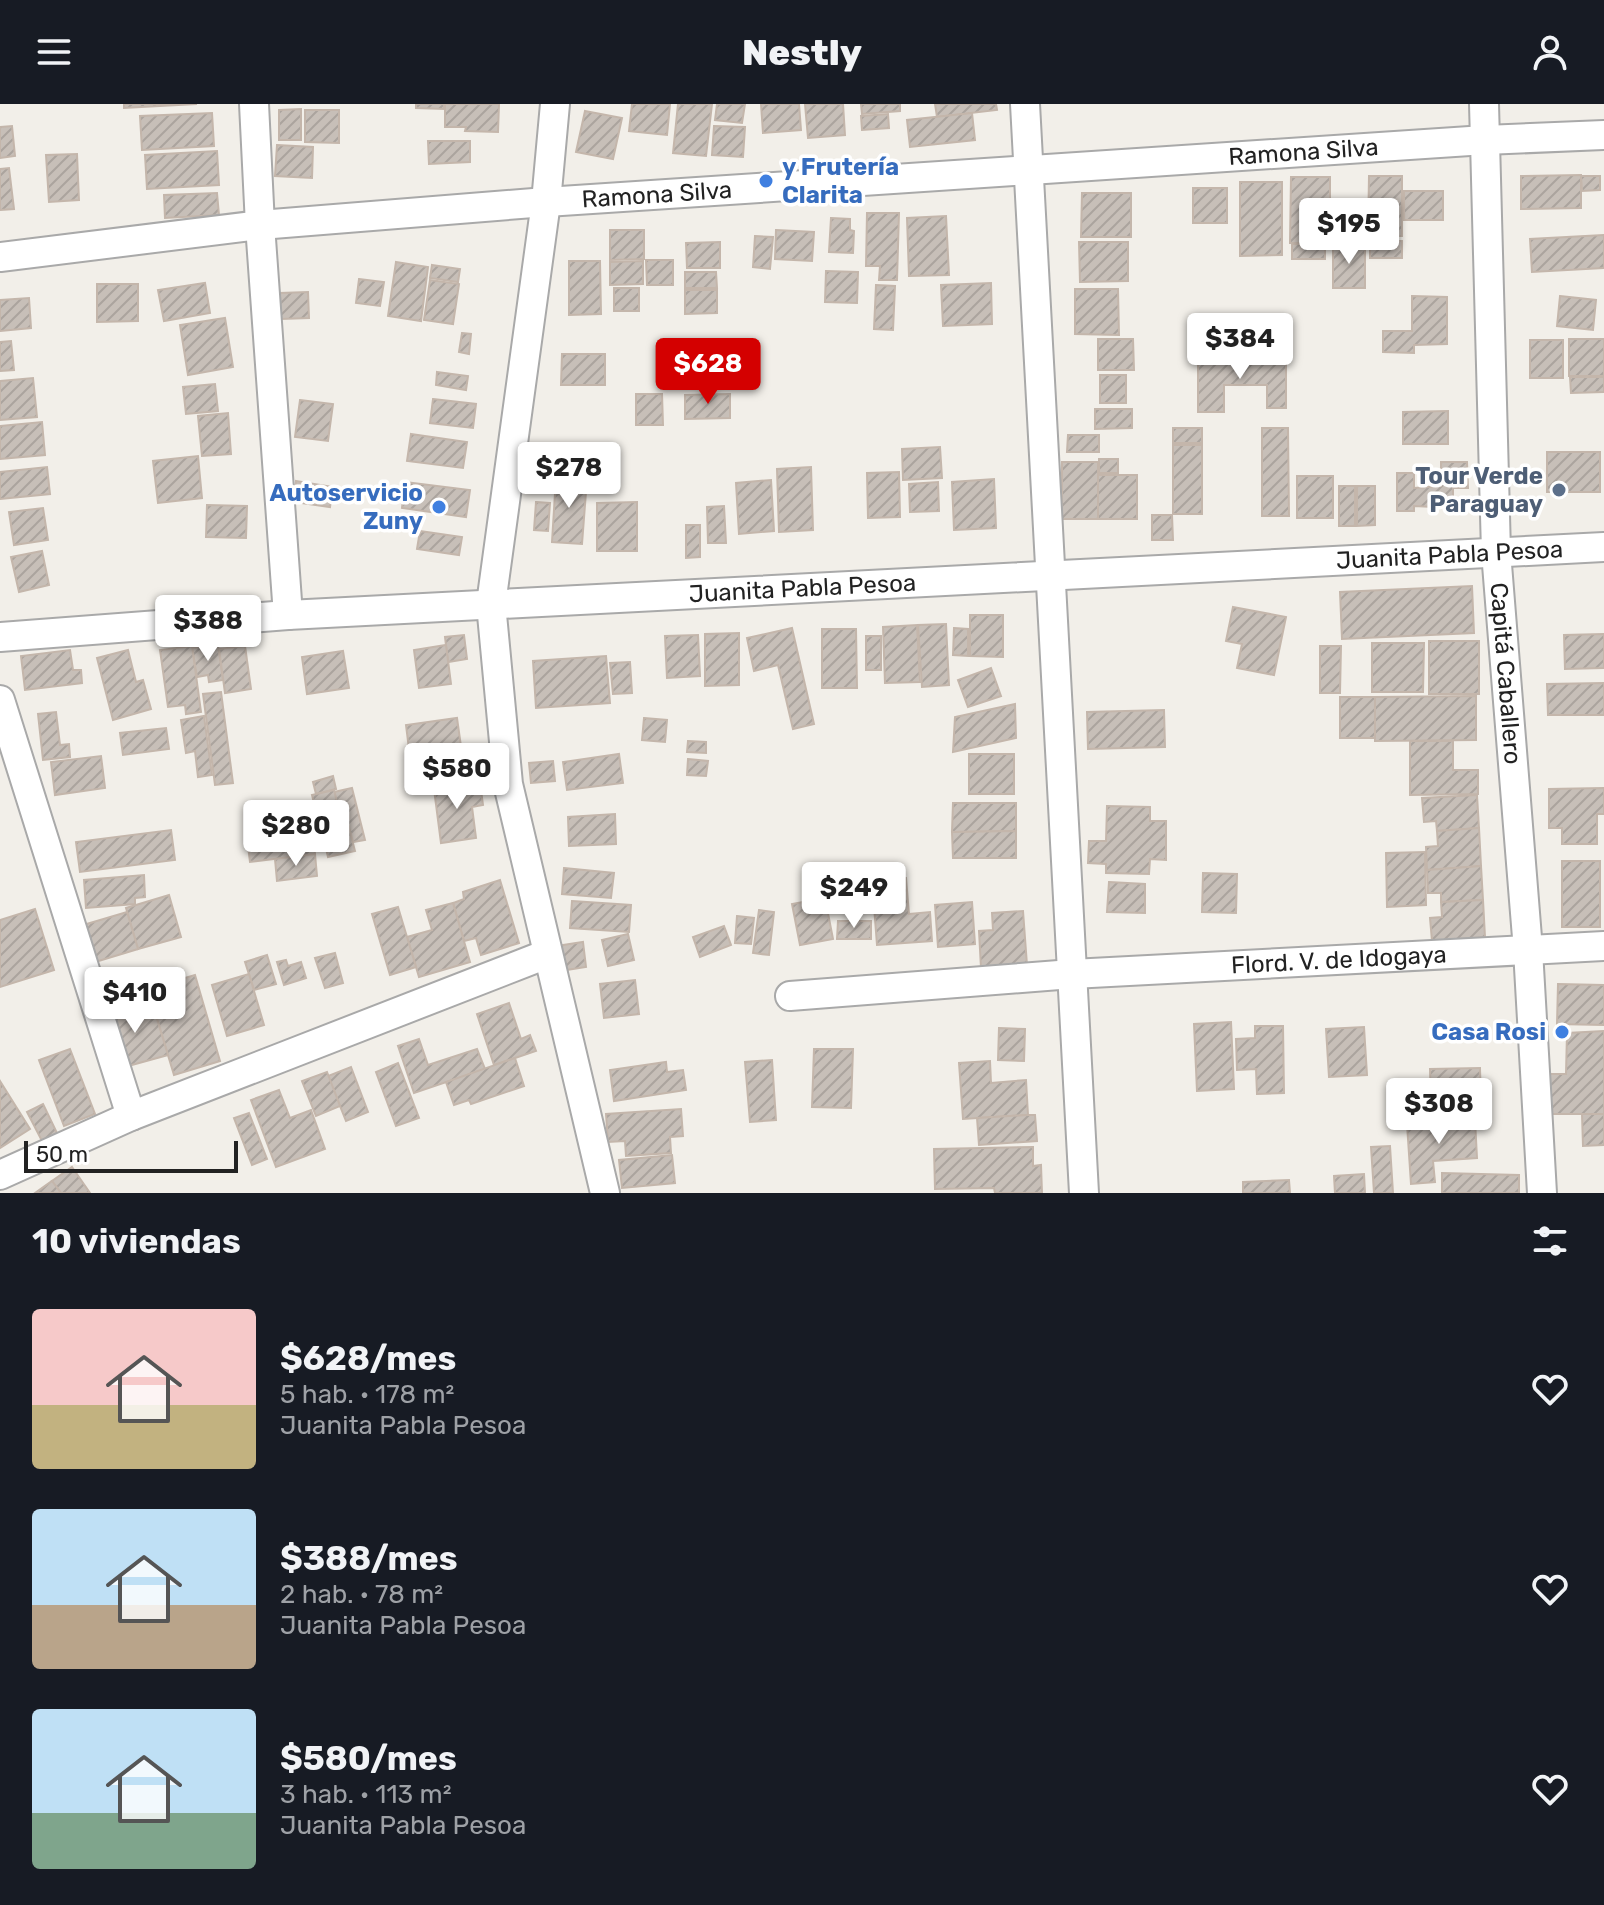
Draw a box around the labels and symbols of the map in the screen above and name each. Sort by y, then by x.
street label: Ramona Silva [1227,133,1379,171]
place label: y Frutería Clarita [782,153,899,209]
marker: y Frutería Clarita [757,172,775,190]
street label: Ramona Silva [581,176,733,214]
pin: $195 [1302,198,1396,266]
pin: $384 [1193,313,1287,381]
pin: $628 [661,338,755,406]
pin: $278 [522,442,616,510]
place label: Tour Verde Paraguay [1415,462,1543,518]
place label: Autoservicio Zuny [269,479,423,535]
marker: Tour Verde Paraguay [1550,481,1568,499]
marker: Autoservicio Zuny [430,498,448,516]
street label: Juanita Pabla Pesoa [1335,535,1564,575]
street label: Juanita Pabla Pesoa [688,569,917,608]
street label: Capitá Caballero [1484,581,1527,766]
pin: $388 [161,595,255,663]
pin: $580 [410,743,504,811]
pin: $280 [249,800,343,868]
pin: $249 [807,862,901,930]
street label: Flord. V. de Idogaya [1230,940,1447,980]
pin: $410 [88,967,182,1035]
place label: Casa Rosi [1431,1018,1546,1046]
marker: Casa Rosi [1553,1023,1571,1041]
pin: $308 [1392,1078,1486,1146]
scale bar [24,1137,238,1173]

